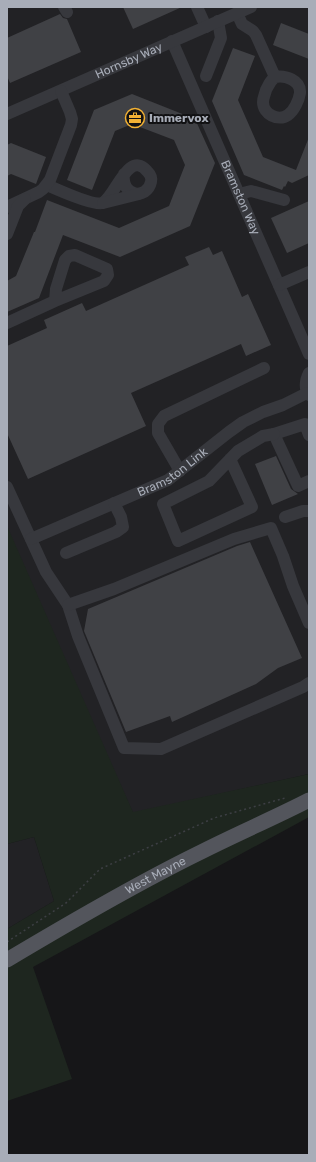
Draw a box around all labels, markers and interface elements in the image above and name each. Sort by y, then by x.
street label: Hornsby Way [93,40,165,81]
office icon: Immervox [124,107,146,129]
place label: Immervox [149,111,209,125]
street label: Bramston Way [218,158,263,237]
street label: Bramston Link [135,444,211,499]
street label: West Mayne [123,854,188,897]

